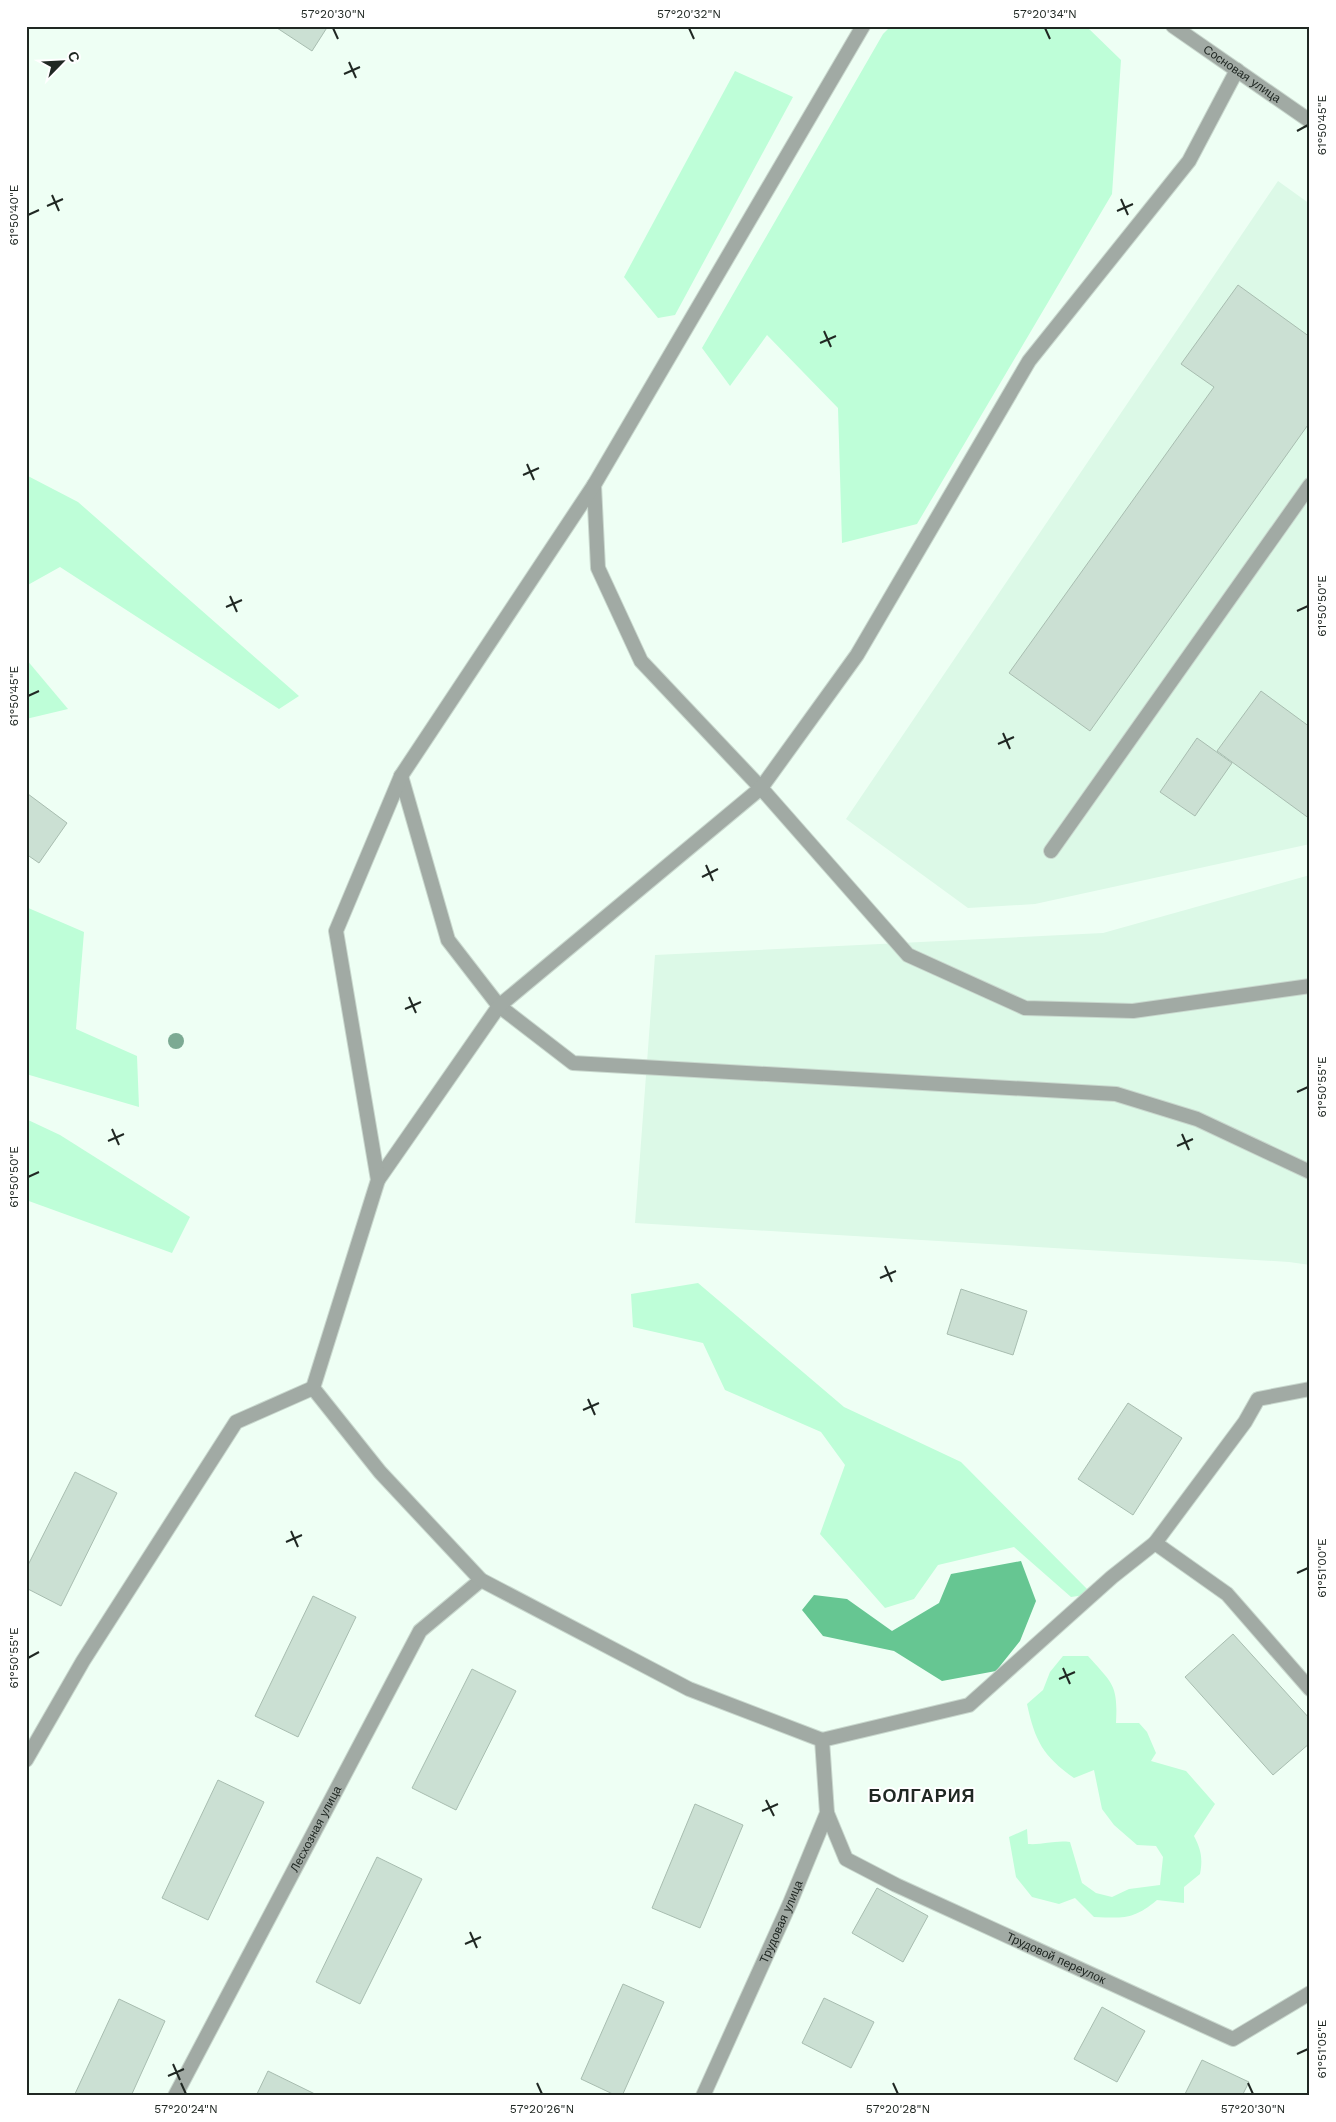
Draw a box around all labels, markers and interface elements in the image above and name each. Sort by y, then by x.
text: 57°20'30"N [301,7,365,21]
text: 57°20'32"N [657,7,721,21]
text: 57°20'34"N [1013,7,1077,21]
north arrow [38,38,88,88]
street label: Сосновая улица [1201,42,1284,106]
text: С [65,49,83,65]
text: 61°50'45"E [1315,94,1329,155]
text: 61°50'40"E [7,184,21,245]
text: 61°50'50"E [1315,575,1329,637]
text: 61°50'45"E [7,665,21,726]
text: 61°50'55"E [1315,1056,1329,1118]
text: 61°50'50"E [7,1146,21,1208]
text: 61°51'00"E [1315,1538,1329,1598]
text: 61°50'55"E [7,1627,21,1689]
street label: Лесхозная улица [287,1783,344,1874]
district label: БОЛГАРИЯ [868,1785,976,1806]
street label: Трудовая улица [757,1878,806,1965]
street label: Трудовой переулок [1004,1929,1108,1987]
text: 61°51'05"E [1315,2019,1329,2078]
text: 57°20'24"N [154,2102,218,2116]
text: 57°20'26"N [510,2102,574,2116]
text: 57°20'28"N [866,2102,930,2116]
text: 57°20'30"N [1221,2102,1285,2116]

